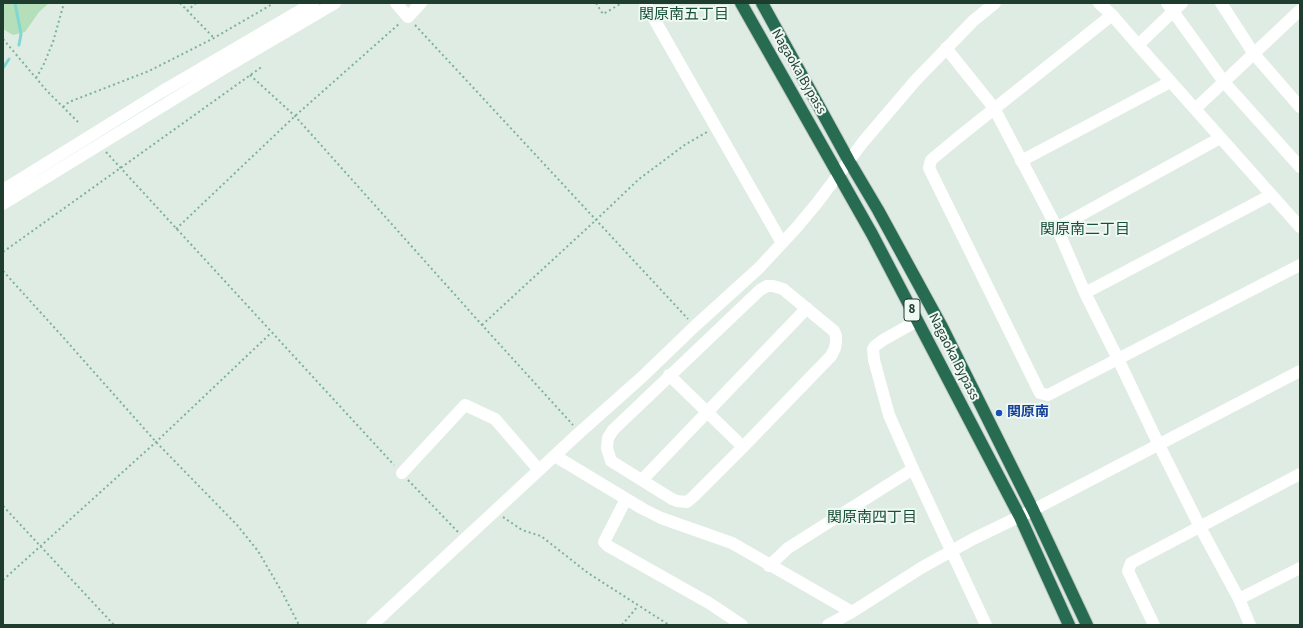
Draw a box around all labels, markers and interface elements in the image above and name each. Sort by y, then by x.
district label: 関原南五丁目 [639,7,729,25]
street label: Nagaoka Bypass [767,27,829,117]
district label: 関原南二丁目 [1040,222,1130,240]
road number: 8 [904,299,920,321]
street label: Nagaoka Bypass [924,311,982,403]
place label: 関原南 [1007,405,1049,421]
marker: 関原南 [994,408,1004,418]
district label: 関原南四丁目 [827,510,917,528]

